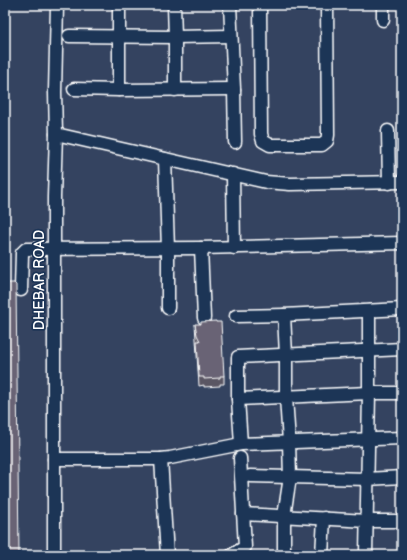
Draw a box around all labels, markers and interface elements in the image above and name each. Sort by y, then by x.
street label: DHEBAR ROAD [31,230,48,330]

